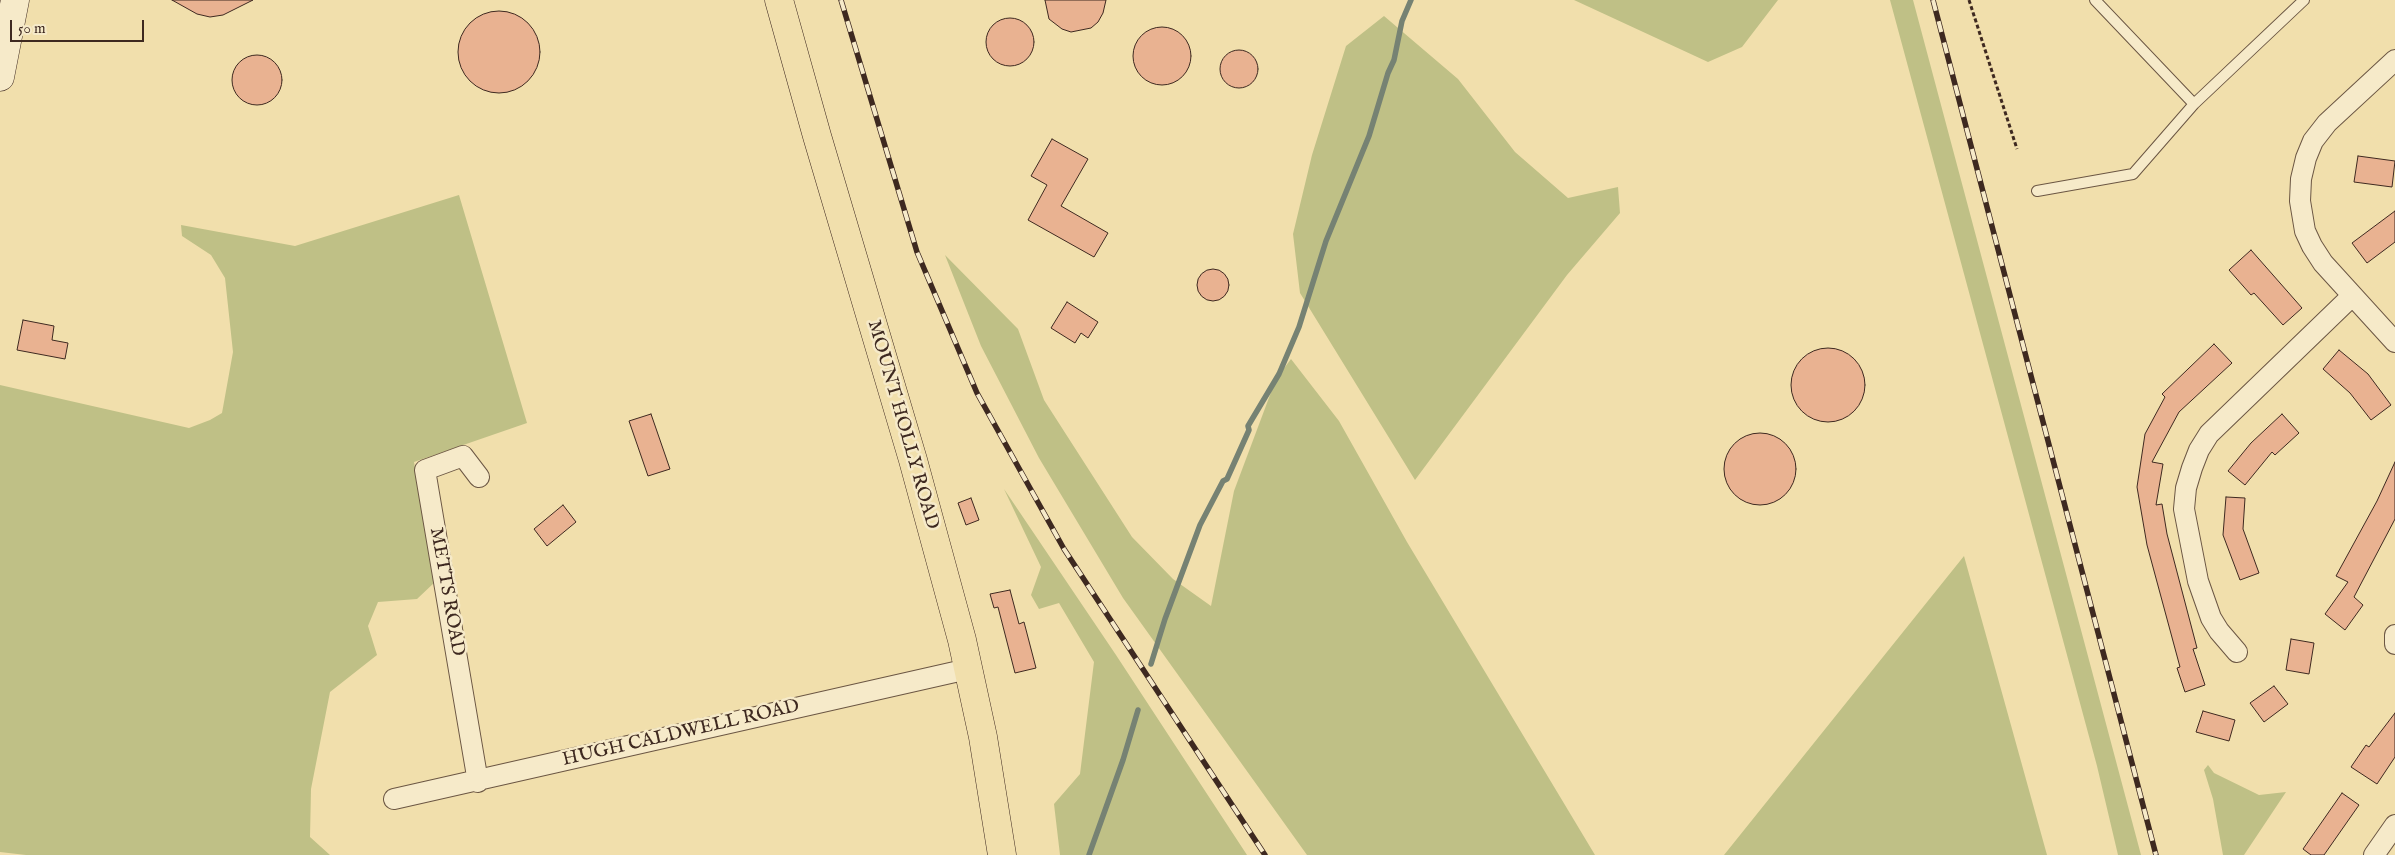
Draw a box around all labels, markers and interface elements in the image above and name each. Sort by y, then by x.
scale bar [12,10,146,42]
text: 50 m [18,19,46,38]
street label: MOUNT HOLLY ROAD [861,318,943,532]
street label: METTS ROAD [423,526,469,658]
street label: HUGH CALDWELL ROAD [560,696,802,772]

